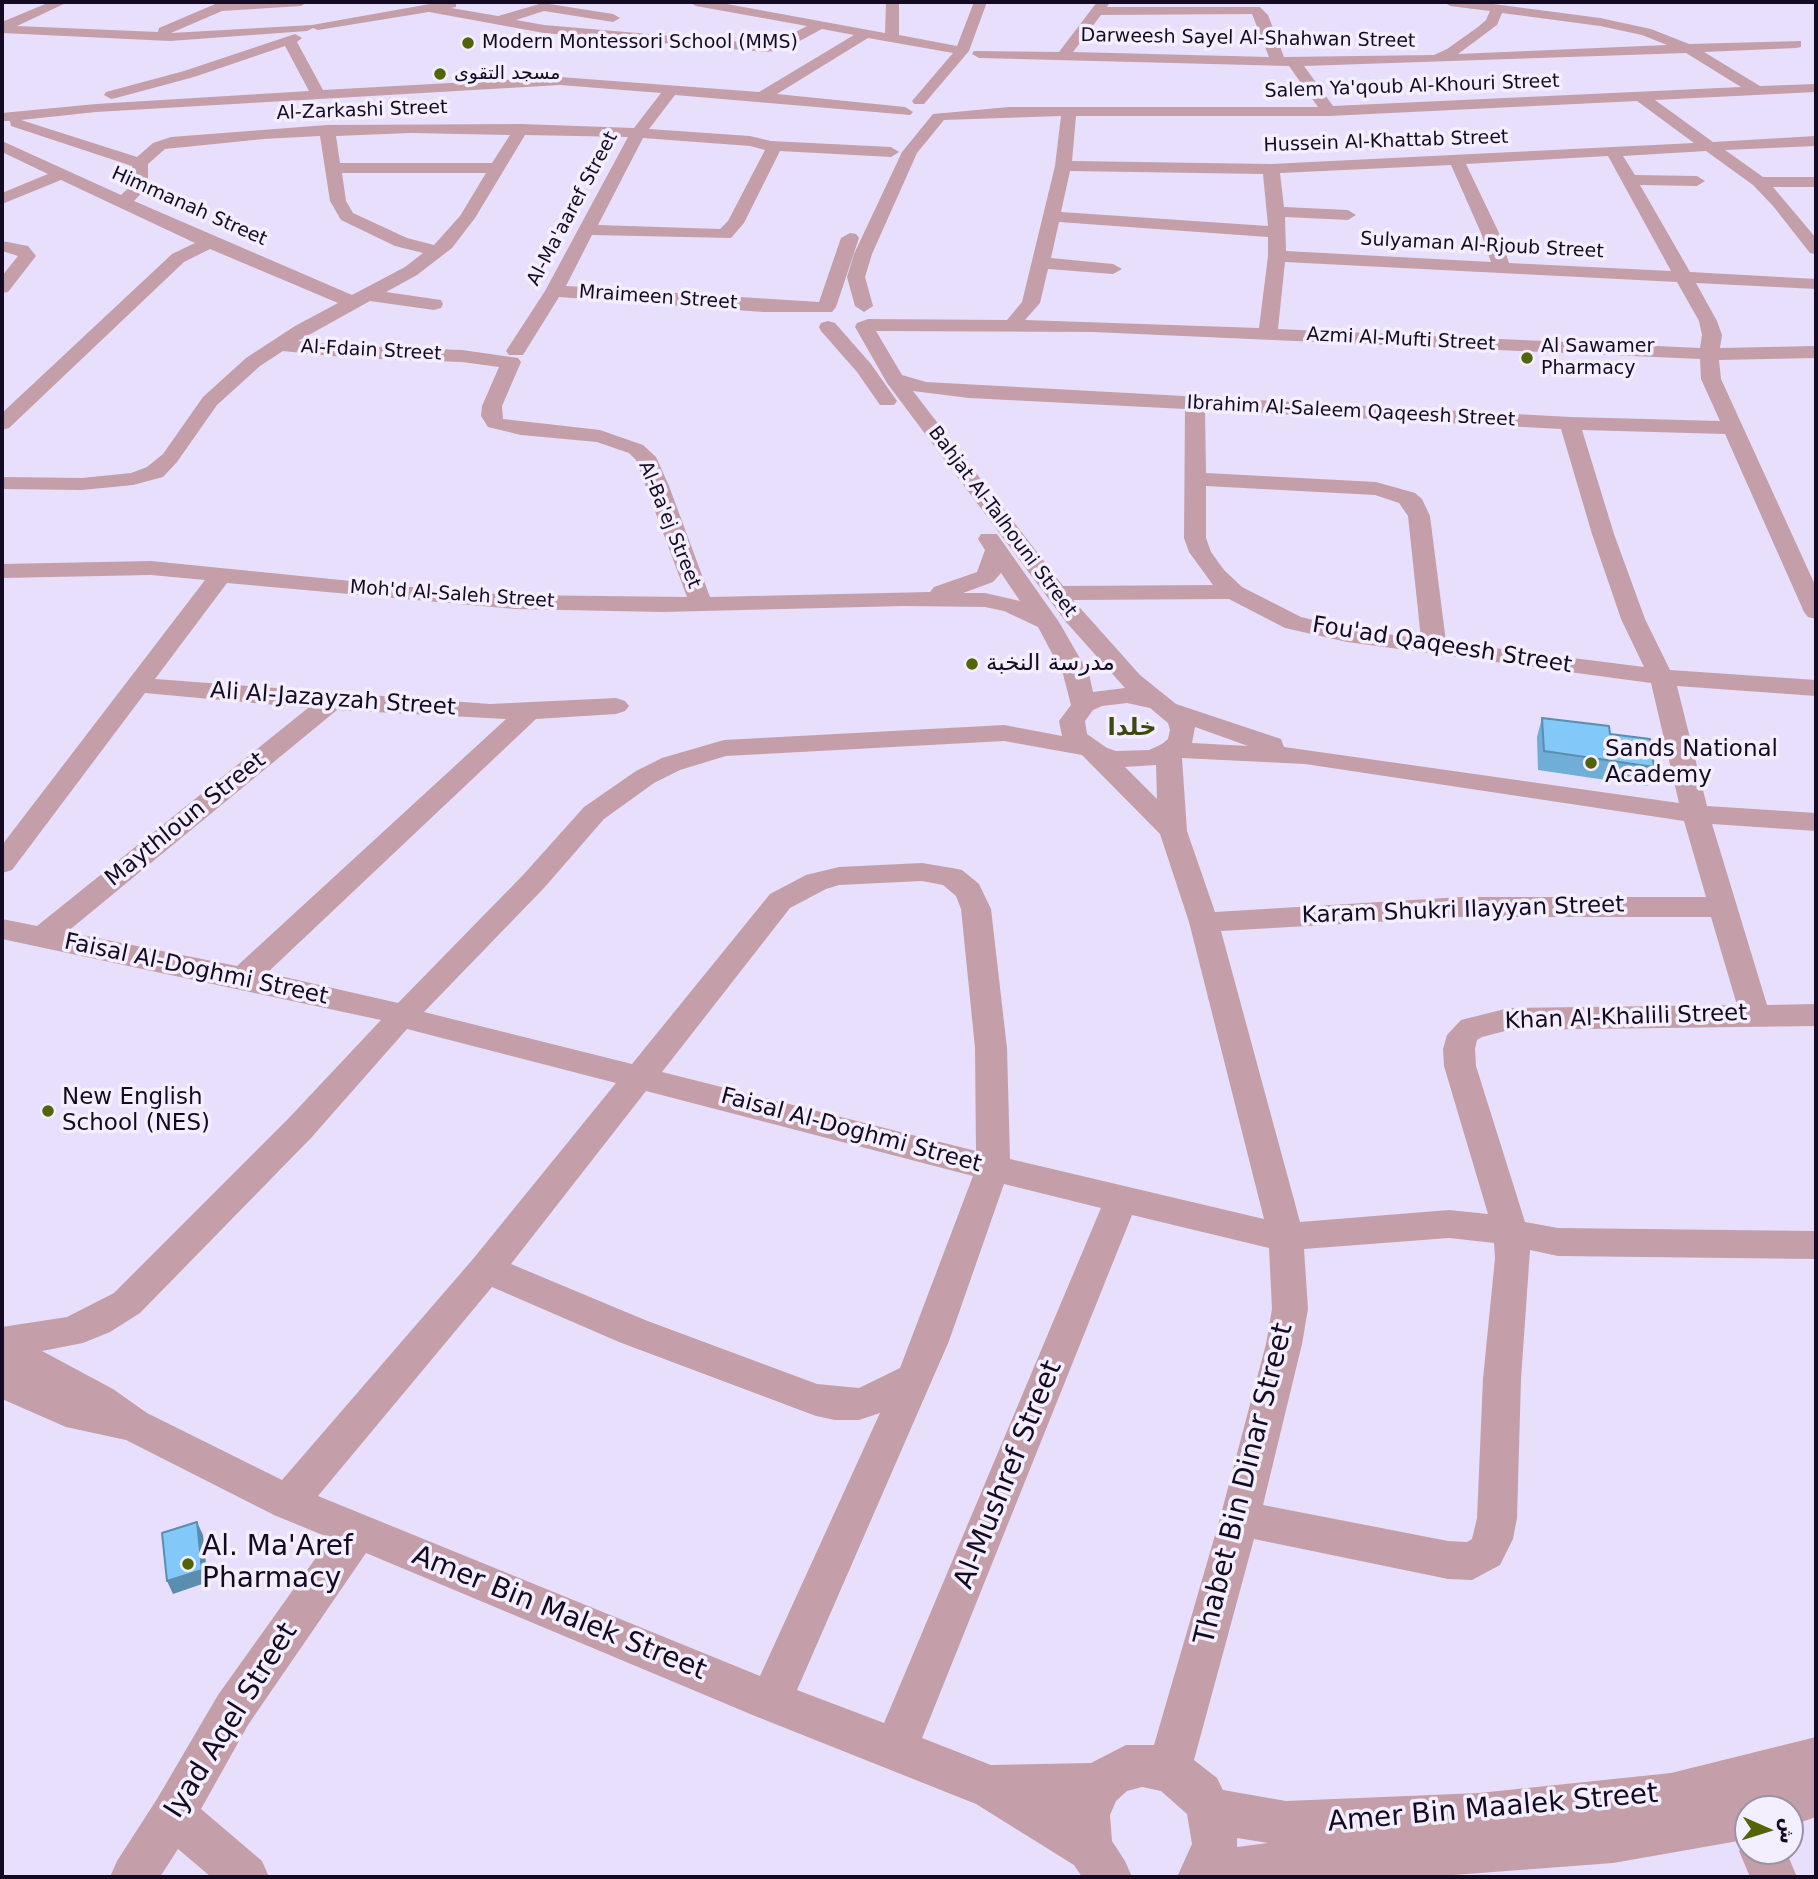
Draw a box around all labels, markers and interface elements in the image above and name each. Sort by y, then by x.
street label: Darweesh Sayel Al-Shahwan Street [1080,25,1416,53]
place label: Modern Montessori School (MMS) [482,32,798,54]
marker: Modern Montessori School (MMS) [460,35,476,51]
place label: مسجد التقوى [454,63,561,85]
marker: مسجد التقوى [432,66,448,82]
street label: Salem Ya'qoub Al-Khouri Street [1264,70,1560,104]
street label: Al-Zarkashi Street [276,97,448,125]
street label: Hussein Al-Khattab Street [1263,126,1509,158]
street label: Al-Ma'aaref Street [523,128,623,290]
street label: Himmanah Street [108,162,270,252]
street label: Sulyaman Al-Rjoub Street [1360,228,1604,264]
street label: Mraimeen Street [578,281,738,315]
street label: Azmi Al-Mufti Street [1306,324,1496,356]
street label: Al-Fdain Street [300,336,442,366]
place label: Al Sawamer Pharmacy [1541,336,1654,380]
marker: Al Sawamer Pharmacy [1519,350,1535,366]
street label: Ibrahim Al-Saleem Qaqeesh Street [1186,392,1516,432]
street label: Bahjat Al-Talhouni Street [923,422,1081,622]
street label: Al-Ba'ej Street [633,458,705,592]
street label: Moh'd Al-Saleh Street [349,576,555,614]
street label: Fou'ad Qaqeesh Street [1310,612,1574,680]
place label: مدرسة النخبة [986,650,1115,678]
marker: مدرسة النخبة [964,656,980,672]
street label: Ali Al-Jazayzah Street [209,678,457,722]
district label: خلدا [1107,715,1157,743]
place label: Sands National Academy [1605,736,1778,790]
street label: Maythloun Street [100,747,272,893]
marker: Sands National Academy [1583,755,1599,771]
street label: Karam Shukri Ilayyan Street [1301,892,1625,930]
street label: Faisal Al-Doghmi Street [62,929,330,1011]
street label: Khan Al-Khalili Street [1504,1000,1748,1036]
street label: Faisal Al-Doghmi Street [718,1083,984,1179]
place label: New English School (NES) [62,1084,210,1138]
marker: New English School (NES) [40,1103,56,1119]
street label: Thabet Bin Dinar Street [1189,1320,1301,1648]
street label: Al-Mushref Street [948,1356,1070,1594]
place label: Al. Ma'Aref Pharmacy [202,1531,353,1597]
street label: Amer Bin Malek Street [407,1540,711,1688]
marker: Al. Ma'Aref Pharmacy [180,1556,196,1572]
street label: Iyad Aqel Street [158,1617,306,1825]
street label: Amer Bin Maalek Street [1326,1778,1660,1840]
north arrow [1734,1795,1804,1865]
text: ش [1776,1817,1800,1845]

